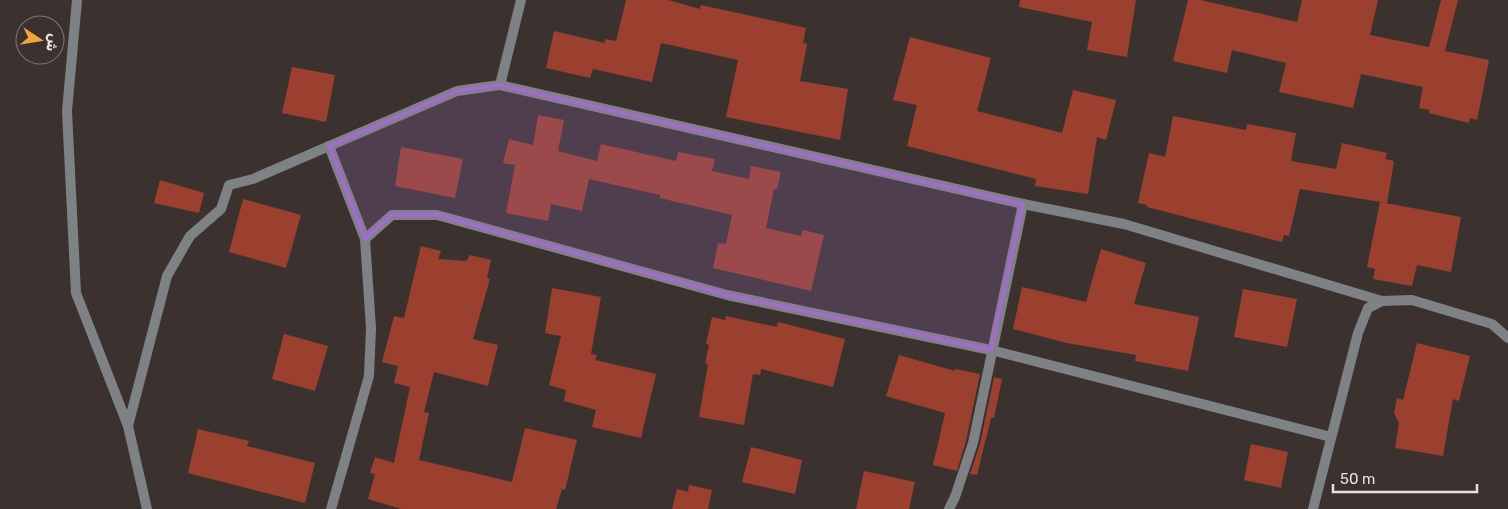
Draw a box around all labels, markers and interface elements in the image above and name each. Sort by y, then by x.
north arrow [15,15,65,65]
text: ش [42,32,62,53]
scale bar [1333,462,1477,494]
text: 50 m [1340,470,1375,488]

